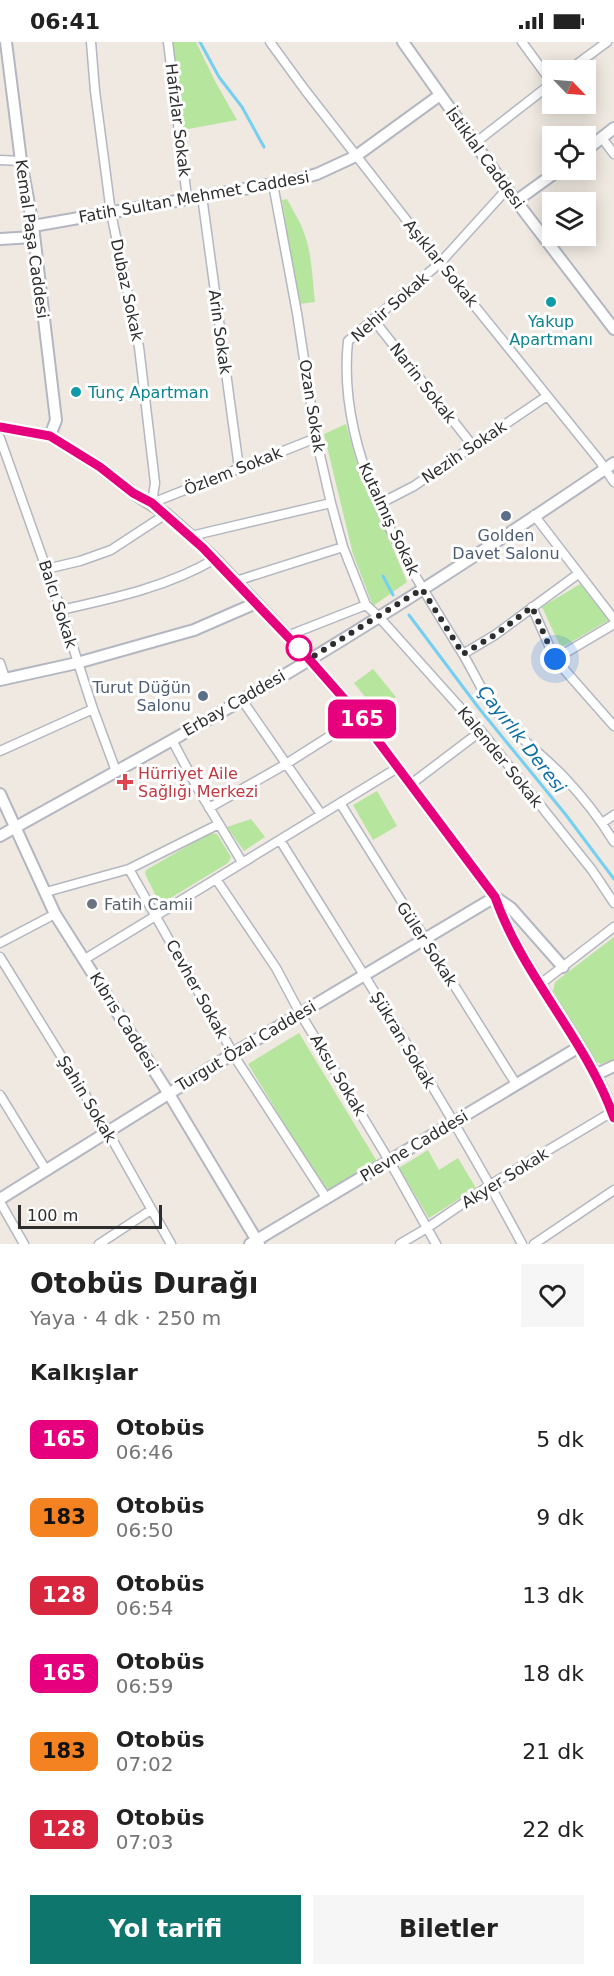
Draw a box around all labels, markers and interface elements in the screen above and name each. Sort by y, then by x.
text: 06:41 [30,9,100,34]
north arrow [542,60,596,114]
map controls [542,60,596,246]
street label: Hafızlar Sokak [162,62,194,179]
street label: İstiklal Caddesi [442,104,528,212]
button: locate [542,126,596,180]
street label: Kemal Paşa Caddesi [11,158,53,320]
street label: Fatih Sultan Mehmet Caddesi [77,167,311,227]
button: layers [542,192,596,246]
street label: Aşıklar Sokak [400,215,482,311]
street label: Dubaz Sokak [107,237,147,344]
street label: Nehir Sokak [348,268,433,346]
street label: Arin Sokak [205,288,235,376]
marker: Yakup Apartmanı [544,295,558,309]
place label: Yakup Apartmanı [509,312,593,349]
street label: Narin Sokak [386,339,460,427]
street label: Ozan Sokak [295,358,329,455]
place label: Tunç Apartman [87,383,209,402]
marker: Tunç Apartman [69,385,83,399]
street label: Nezih Sokak [418,416,510,487]
street label: Özlem Sokak [181,442,285,499]
street label: Kutalmış Sokak [355,460,424,579]
marker: Golden Davet Salonu [499,509,513,523]
place label: Golden Davet Salonu [452,526,560,563]
street label: Balcı Sokak [35,558,81,651]
unlabelled marker [286,635,312,661]
your location [540,644,570,674]
street label: Erbay Caddesi [179,666,289,740]
place label: Turut Düğün Salonu [92,678,191,715]
water label: Çayırlık Deresi [474,681,570,797]
marker: Turut Düğün Salonu [196,689,210,703]
line badge: 165 [328,700,397,738]
street label: Kalender Sokak [454,703,547,812]
text: 165 [340,707,384,731]
place label: Hürriyet Aile Sağlığı Merkezi [138,764,258,801]
marker: Hürriyet Aile Sağlığı Merkezi [116,773,134,791]
place label: Fatih Camii [104,895,193,914]
marker: Fatih Camii [85,897,99,911]
street label: Güler Sokak [393,898,462,990]
street label: Cevher Sokak [162,936,232,1042]
street label: Kıbrıs Caddesi [86,969,162,1075]
street label: Şükran Sokak [367,988,440,1092]
street label: Turgut Özal Caddesi [172,997,319,1096]
street label: Aksu Sokak [306,1031,370,1120]
street label: Şahin Sokak [54,1052,121,1146]
street label: Plevne Caddesi [357,1106,471,1186]
street label: Akyer Sokak [458,1143,552,1212]
scale bar [18,1202,162,1230]
text: 100 m [27,1206,78,1225]
button: heart [521,1264,584,1327]
text: Otobüs Durağı [30,1267,258,1300]
text: Yaya · 4 dk · 250 m [30,1306,221,1330]
text: Kalkışlar [30,1360,138,1385]
text: Otobüs [116,1415,205,1440]
text: 165 [42,1427,86,1451]
text: 5 dk [536,1427,584,1452]
text: 06:46 [116,1440,173,1464]
text: Otobüs [116,1493,205,1518]
text: 183 [42,1505,86,1529]
text: 9 dk [536,1505,584,1530]
text: 06:50 [116,1518,173,1542]
text: Otobüs [116,1571,205,1596]
text: 128 [42,1583,86,1607]
text: 13 dk [522,1583,584,1608]
text: 06:54 [116,1596,173,1620]
text: Otobüs [116,1649,205,1674]
text: 165 [42,1661,86,1685]
text: 18 dk [522,1661,584,1686]
text: 06:59 [116,1674,173,1698]
text: Otobüs [116,1727,205,1752]
text: 183 [42,1739,86,1763]
text: 21 dk [522,1739,584,1764]
text: 07:02 [116,1752,173,1776]
text: Otobüs [116,1805,205,1830]
text: 128 [42,1817,86,1841]
text: 22 dk [522,1817,584,1842]
text: 07:03 [116,1830,173,1854]
button: Yol tarifi [30,1895,301,1964]
button: Biletler [313,1895,584,1964]

